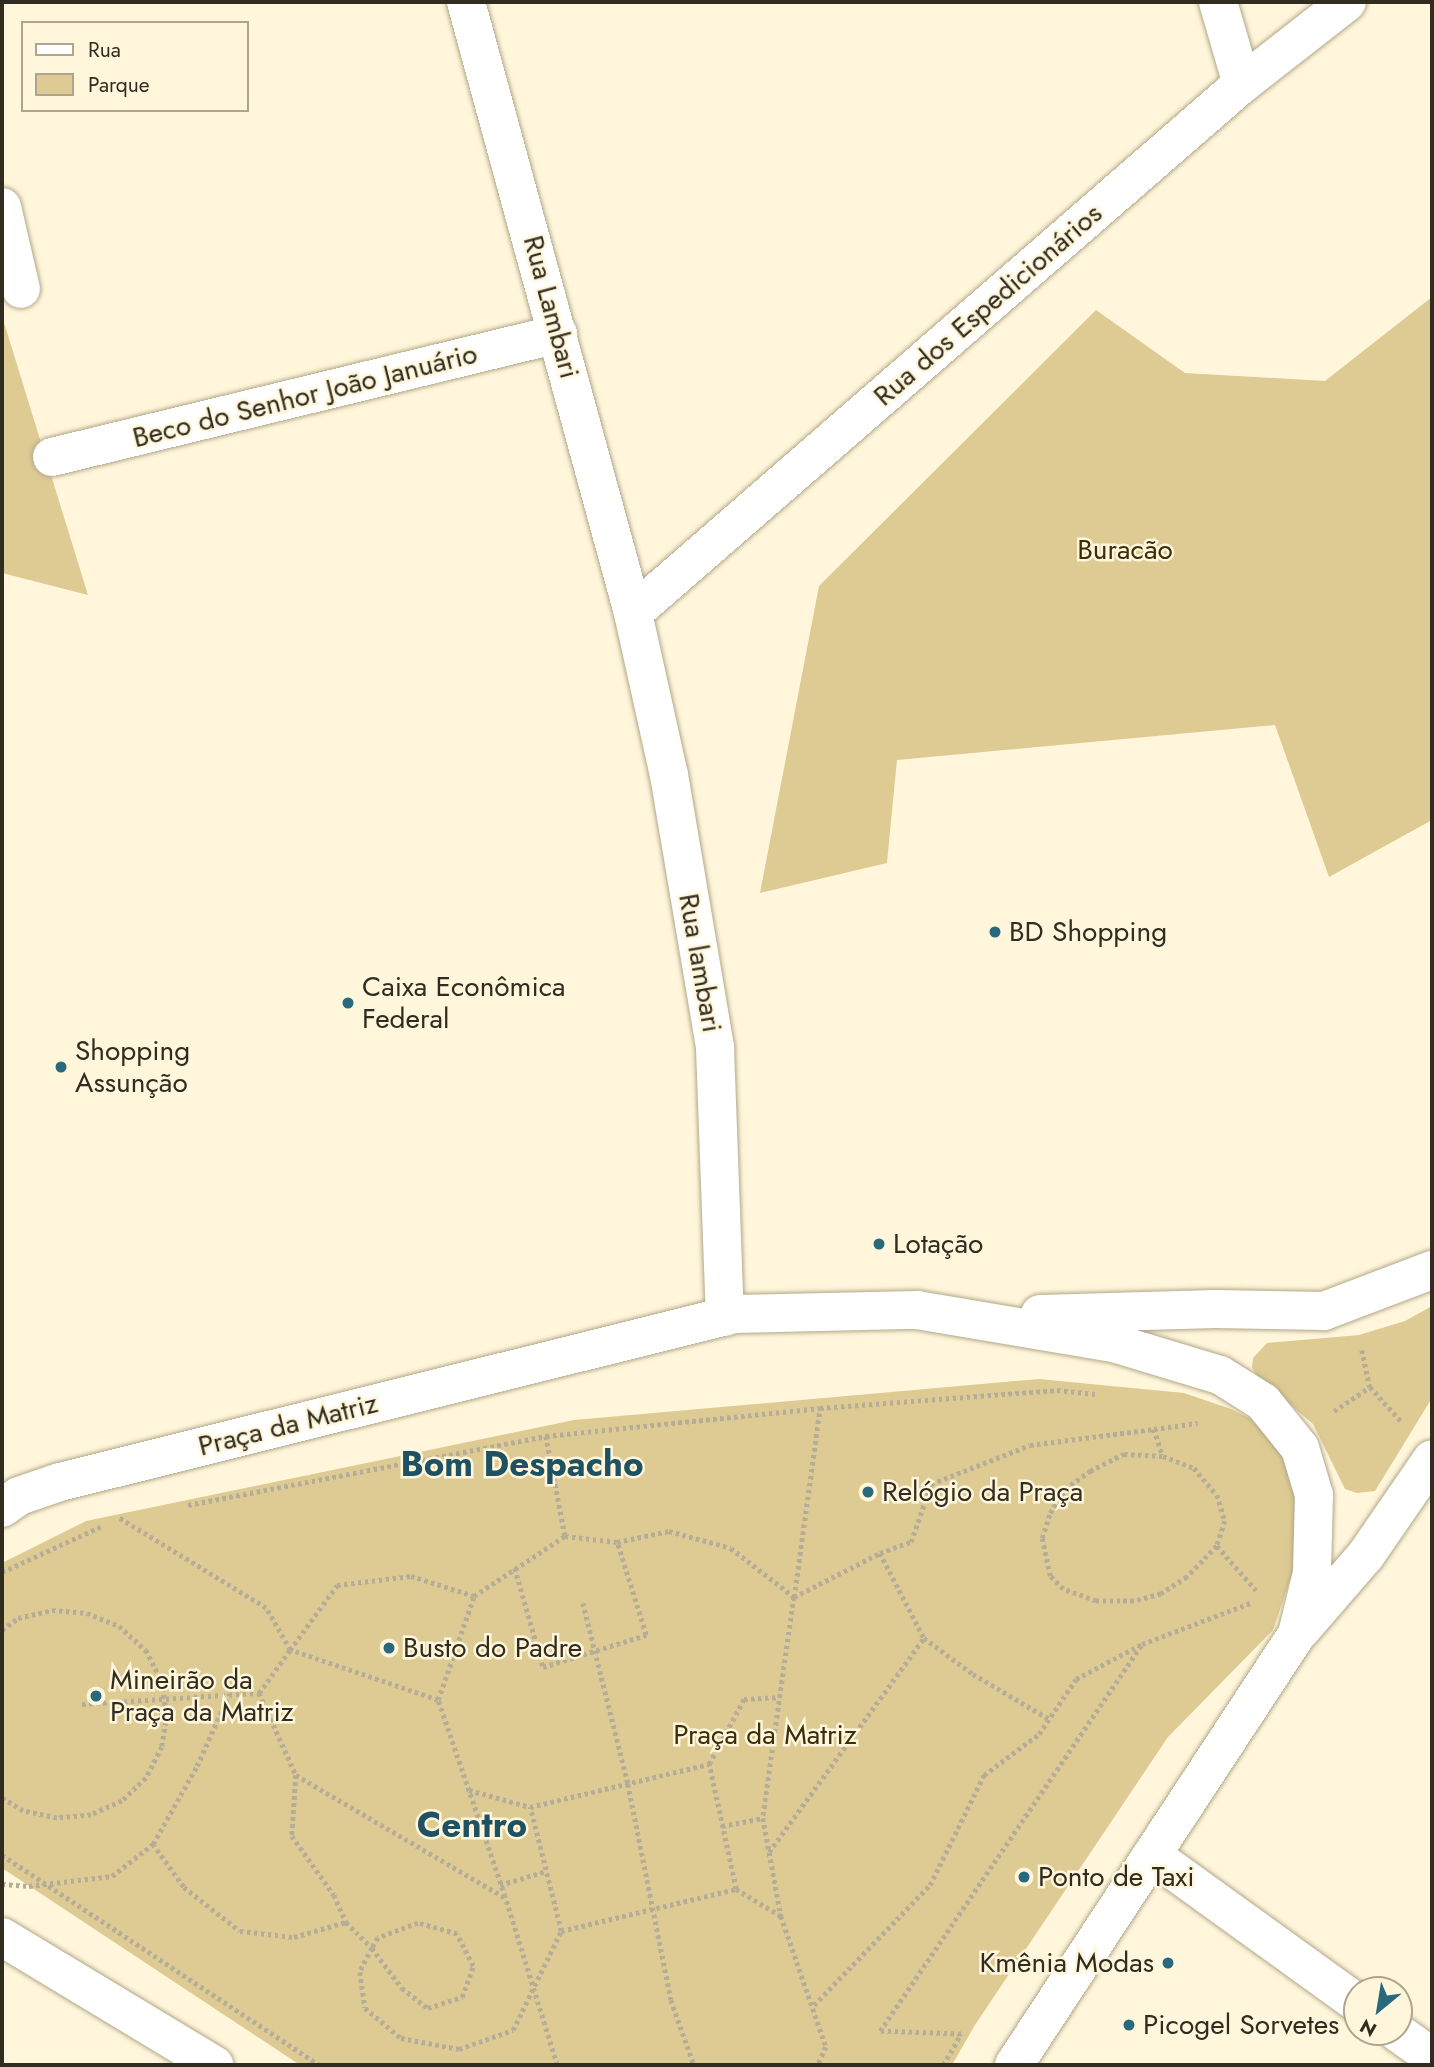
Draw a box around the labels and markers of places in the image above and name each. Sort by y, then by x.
place label: BD Shopping [1009,915,1167,949]
marker: BD Shopping [987,924,1003,940]
place label: Caixa Econômica Federal [362,970,566,1036]
marker: Caixa Econômica Federal [340,995,356,1011]
place label: Shopping Assunção [75,1034,190,1100]
marker: Shopping Assunção [53,1059,69,1075]
place label: Lotação [893,1227,983,1261]
marker: Lotação [871,1236,887,1252]
place label: Relógio da Praça [882,1475,1083,1509]
marker: Relógio da Praça [860,1484,876,1500]
place label: Busto do Padre [403,1631,582,1665]
marker: Busto do Padre [381,1640,397,1656]
place label: Mineirão da Praça da Matriz [110,1663,294,1729]
marker: Mineirão da Praça da Matriz [88,1688,104,1704]
place label: Ponto de Taxi [1038,1860,1194,1894]
marker: Ponto de Taxi [1016,1869,1032,1885]
place label: Kmênia Modas [979,1946,1154,1980]
marker: Kmênia Modas [1160,1955,1176,1971]
place label: Picogel Sorvetes [1143,2008,1339,2042]
marker: Picogel Sorvetes [1121,2017,1137,2033]

